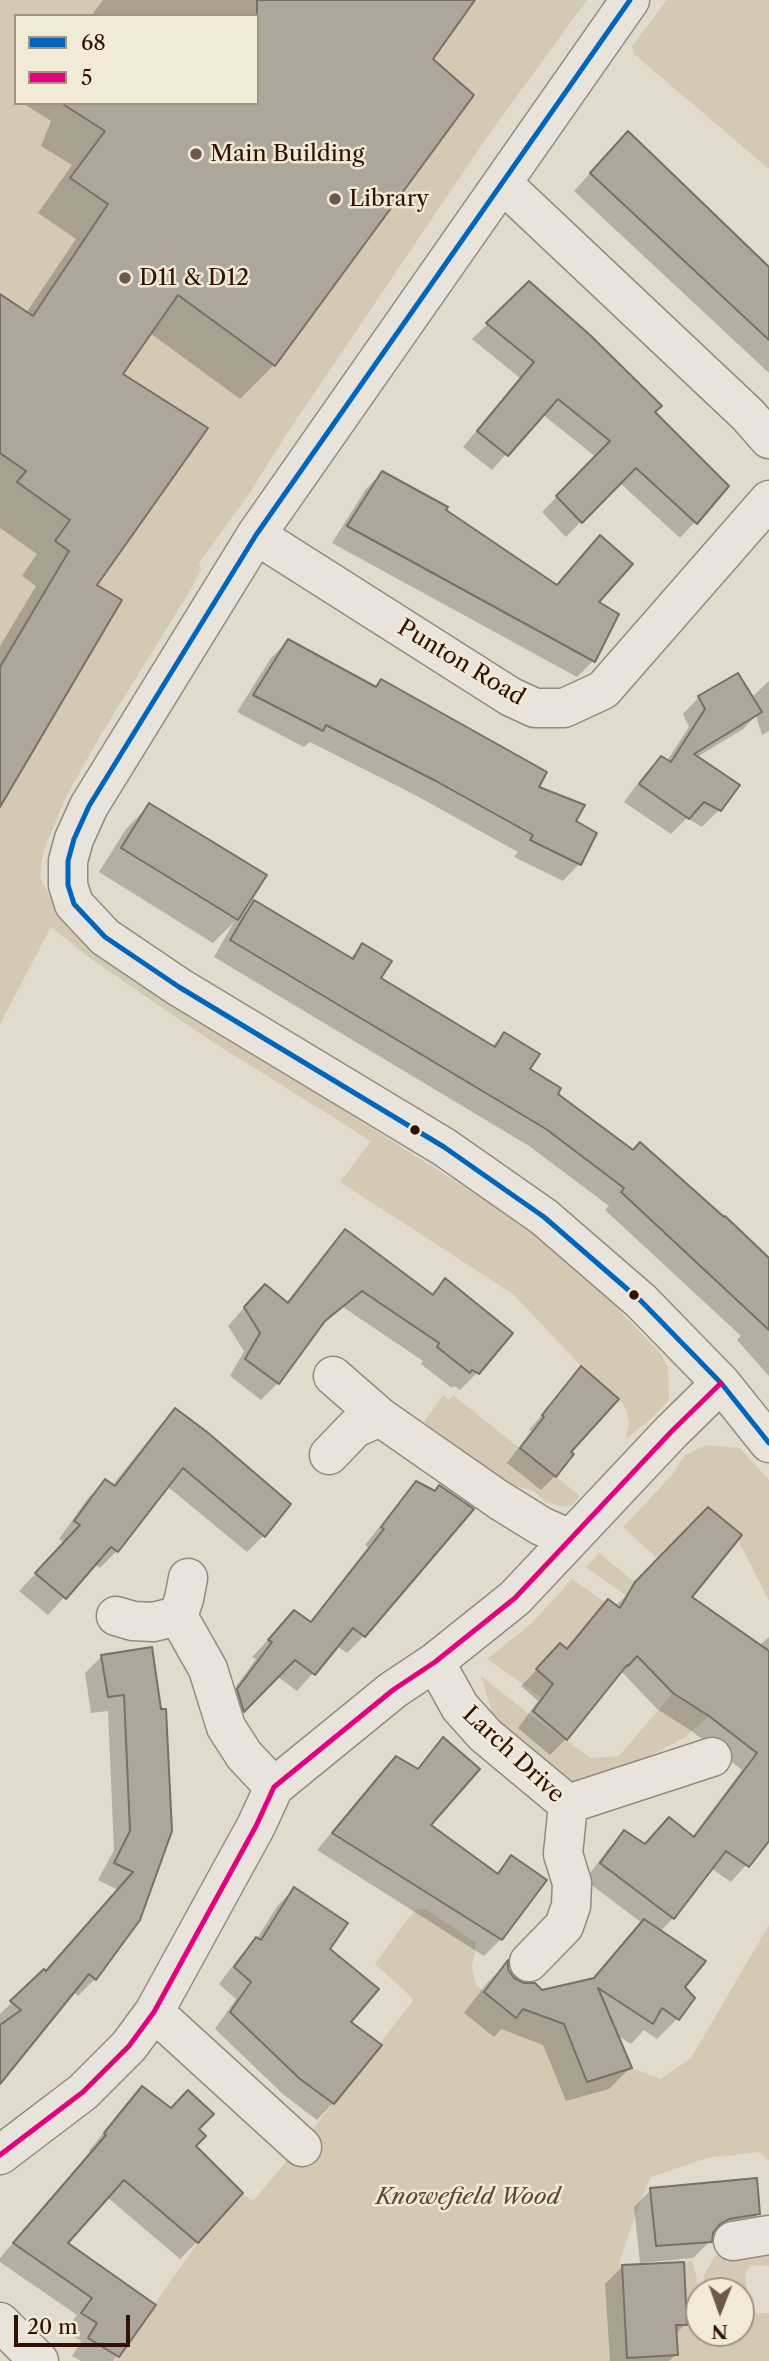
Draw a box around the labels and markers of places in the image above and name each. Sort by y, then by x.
place label: Main Building [210,140,364,168]
marker: Main Building [188,146,204,162]
place label: Library [349,185,429,213]
marker: Library [327,191,343,207]
place label: D11 & D12 [139,264,249,292]
marker: D11 & D12 [117,270,133,286]
unlabelled marker [408,1123,422,1137]
unlabelled marker [627,1288,641,1302]

